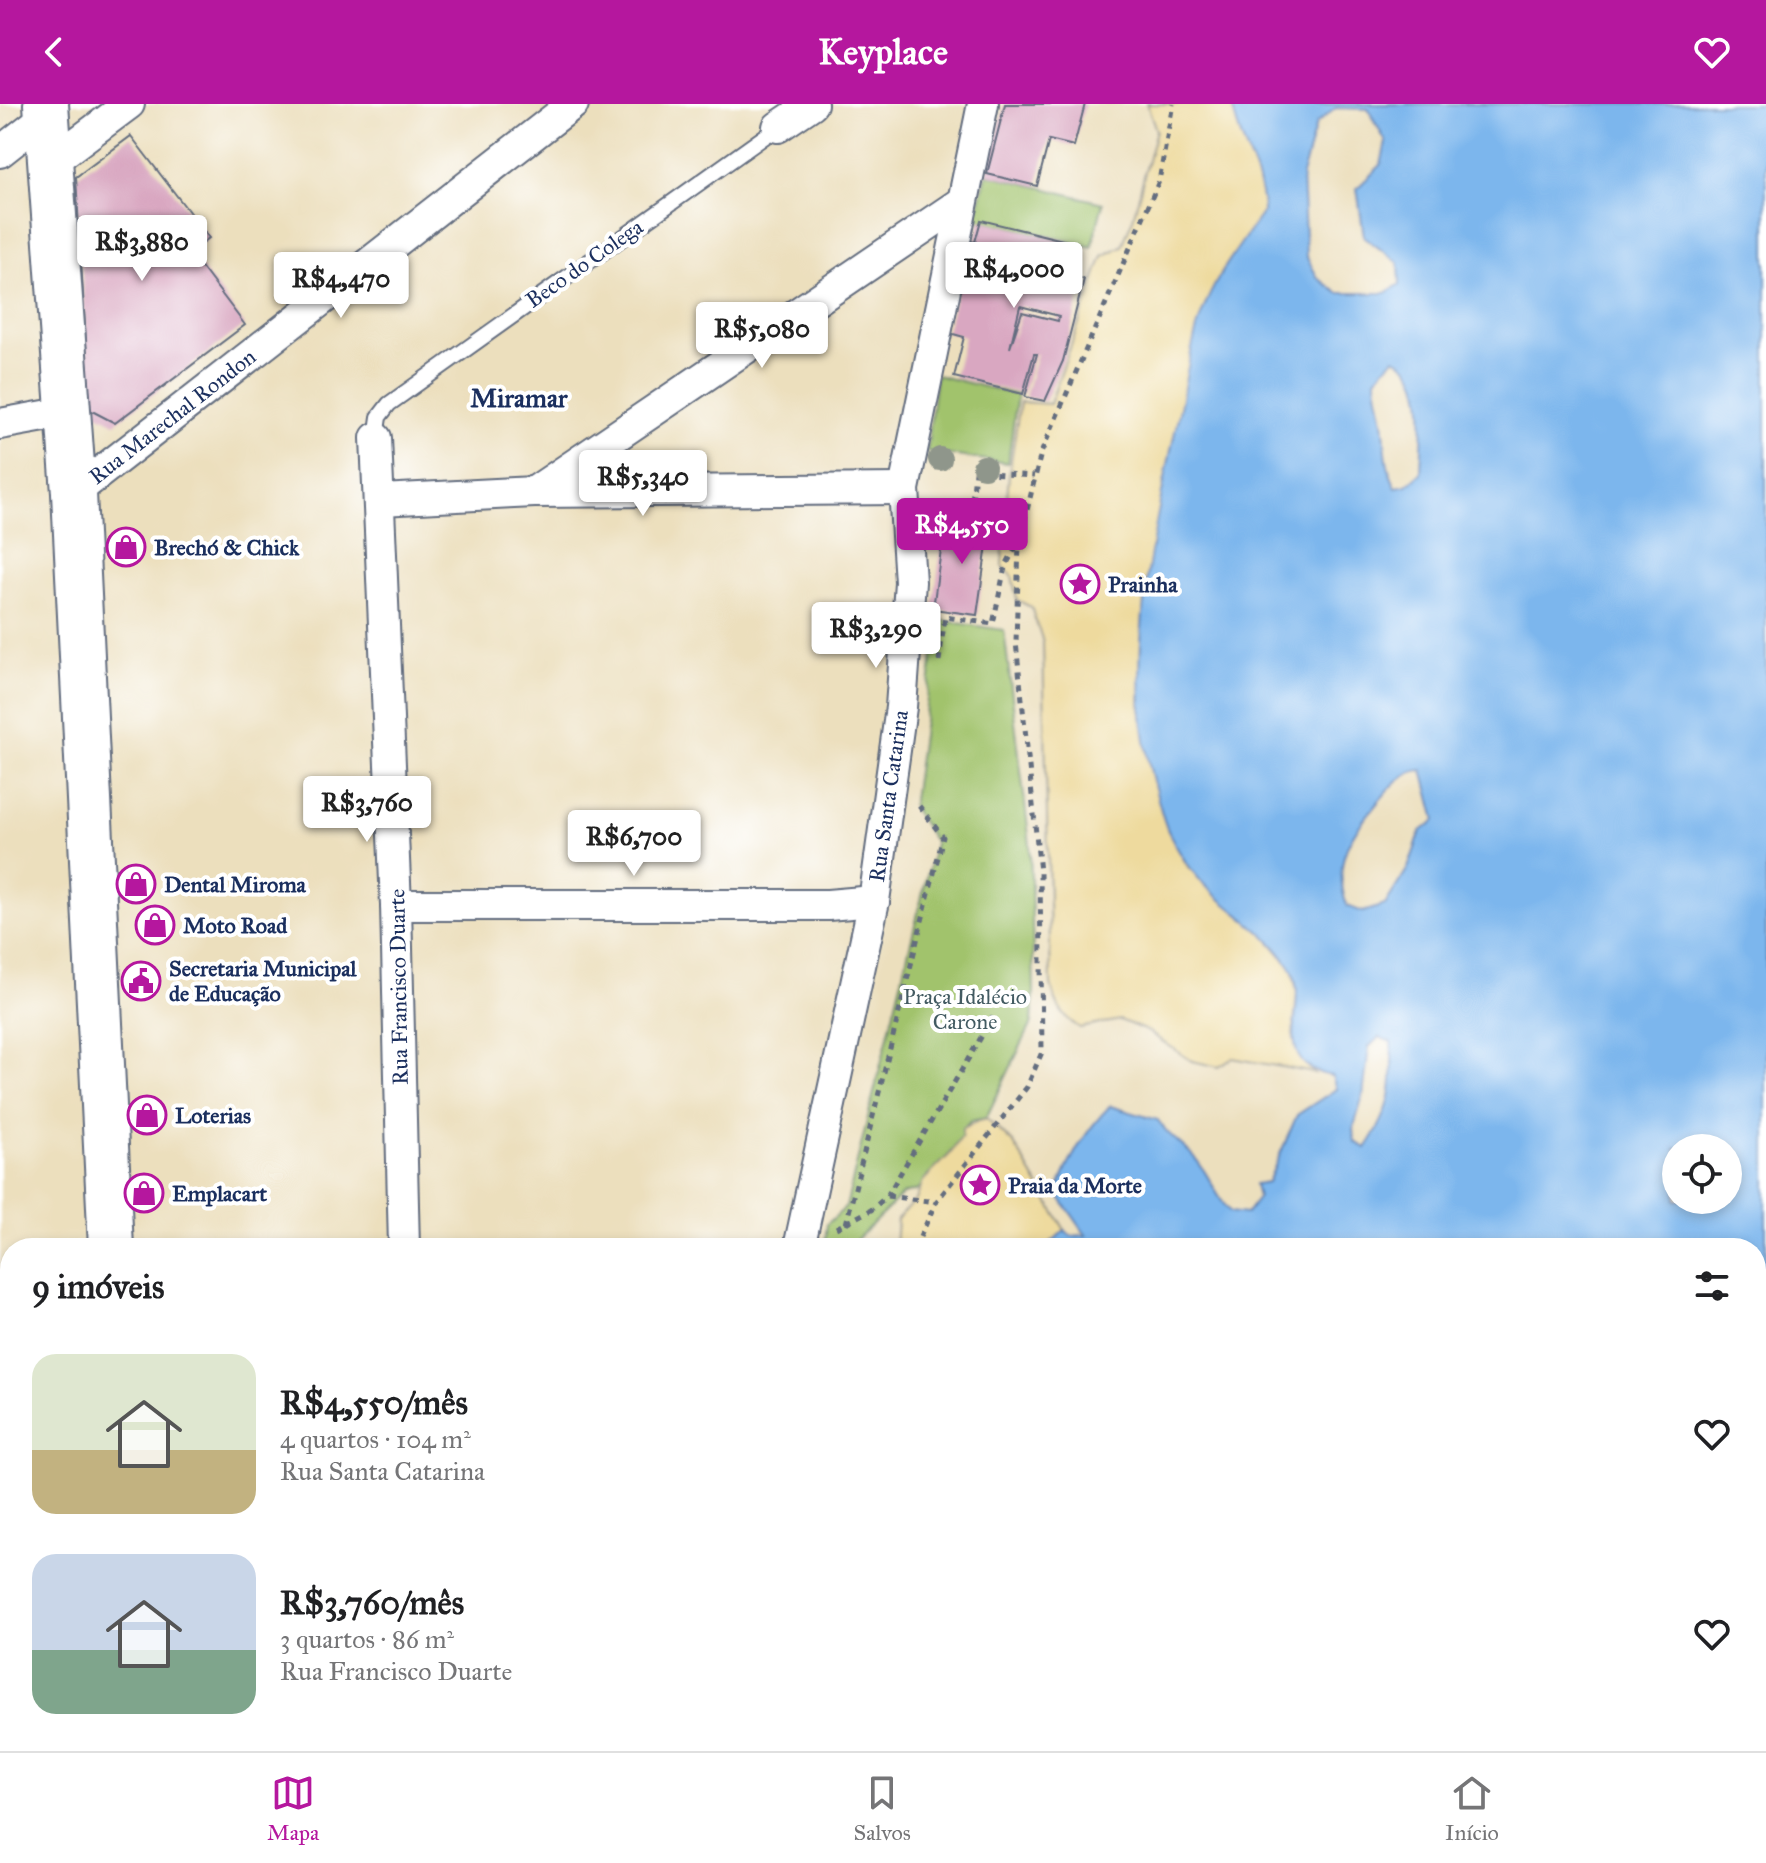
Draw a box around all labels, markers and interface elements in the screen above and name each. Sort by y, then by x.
icon: back [32,30,76,74]
text: Keyplace [818,30,948,74]
icon: heart [1690,30,1734,74]
street label: Beco do Colega [521,213,649,314]
pin: R$3,880 [68,215,216,283]
text: R$3,880 [95,225,189,257]
pin: R$4,000 [940,242,1088,310]
pin: R$4,470 [267,252,415,320]
text: R$4,000 [963,252,1065,284]
text: R$4,470 [292,262,390,294]
pin: R$5,080 [688,302,836,370]
text: R$5,080 [714,312,810,344]
street label: Rua Marechal Rondon [83,343,261,490]
district label: Miramar [470,382,569,414]
pin: R$5,340 [569,450,717,518]
text: R$5,340 [597,460,689,492]
pin: R$4,550 [888,498,1036,566]
text: R$4,550 [915,508,1009,540]
shop icon: Brechó & Chick [105,526,147,568]
place label: Brechó & Chick [154,534,300,561]
place icon: Prainha [1059,563,1101,605]
place label: Prainha [1108,571,1178,598]
pin: R$3,290 [802,602,950,670]
text: R$3,290 [830,612,922,644]
street label: Rua Santa Catarina [863,708,914,884]
pin: R$3,760 [293,776,441,844]
text: R$3,760 [321,786,413,818]
pin: R$6,700 [560,810,708,878]
text: R$6,700 [586,820,682,852]
shop icon: Dental Miroma [115,863,157,905]
place label: Dental Miroma [164,871,307,898]
street label: Rua Francisco Duarte [383,888,414,1085]
shop icon: Moto Road [134,904,176,946]
place label: Moto Road [183,912,288,939]
place label: Secretaria Municipal de Educação [169,955,357,1007]
public building icon: Secretaria Municipal de Educação [120,960,162,1002]
park label: Praça Idalécio Carone [903,983,1027,1035]
shop icon: Loterias [126,1094,168,1136]
place label: Loterias [175,1102,251,1129]
map controls [1662,1134,1742,1214]
button: locate [1662,1134,1742,1214]
place icon: Praia da Morte [959,1164,1001,1206]
shop icon: Emplacart [123,1172,165,1214]
place label: Praia da Morte [1008,1172,1142,1199]
place label: Emplacart [172,1180,267,1207]
icon: filters [1690,1264,1734,1308]
text: 9 imóveis [32,1266,164,1307]
text: R$4,550/mês [280,1382,468,1423]
icon: home [96,1386,192,1482]
icon: heart [1690,1412,1734,1456]
text: 4 quartos · 104 m² [280,1423,471,1455]
text: Rua Santa Catarina [280,1455,485,1487]
text: R$3,760/mês [280,1582,464,1623]
icon: home [96,1586,192,1682]
icon: heart [1690,1612,1734,1656]
text: 3 quartos · 86 m² [280,1623,454,1655]
text: Rua Francisco Duarte [280,1655,512,1687]
tab: Mapa [267,1771,319,1846]
tab: Salvos [854,1771,911,1846]
tab: Início [1445,1771,1499,1846]

